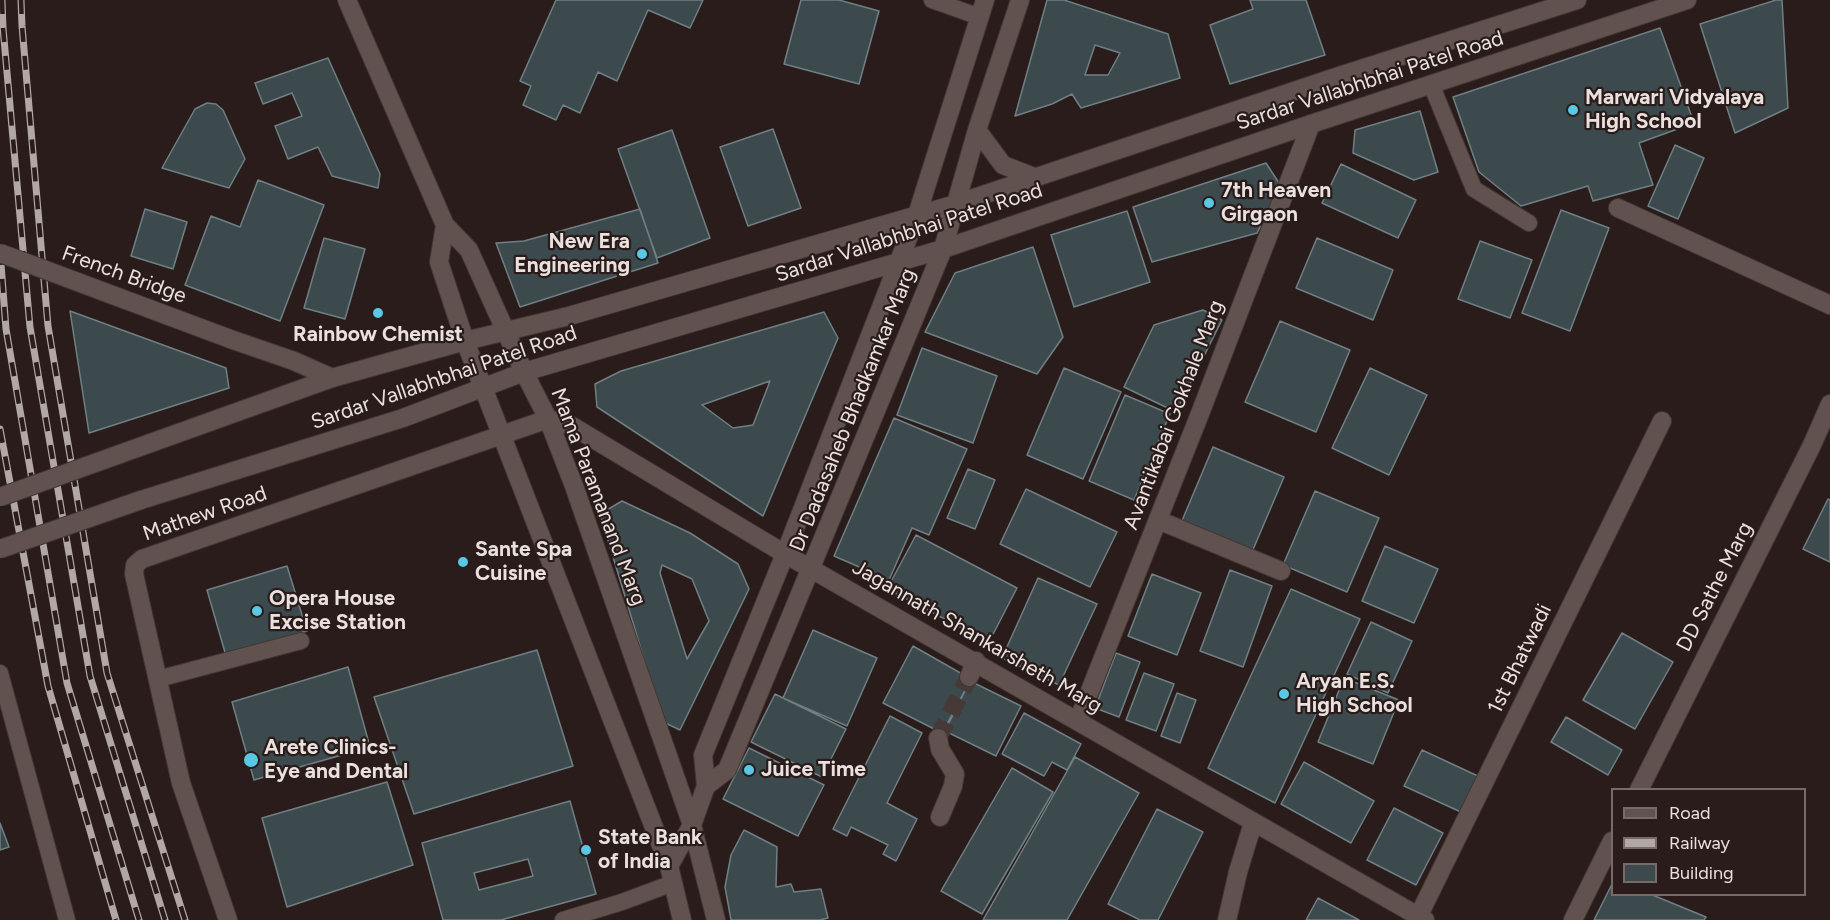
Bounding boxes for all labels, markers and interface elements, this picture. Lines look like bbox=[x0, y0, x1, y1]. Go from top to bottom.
street label: Sardar Vallabhbhai Patel Road bbox=[1233, 26, 1507, 136]
place label: Marwari Vidyalaya High School bbox=[1585, 85, 1764, 135]
marker: Marwari Vidyalaya High School bbox=[1566, 103, 1580, 117]
street label: Sardar Vallabhbhai Patel Road bbox=[772, 178, 1046, 288]
place label: 7th Heaven Girgaon bbox=[1221, 178, 1331, 228]
marker: 7th Heaven Girgaon bbox=[1202, 196, 1216, 210]
place label: New Era Engineering bbox=[514, 229, 630, 279]
street label: French Bridge bbox=[58, 241, 190, 309]
marker: New Era Engineering bbox=[635, 247, 649, 261]
street label: Dr Dadasaheb Bhadkamkar Marg bbox=[785, 265, 921, 555]
street label: Avantikabai Gokhale Marg bbox=[1119, 297, 1229, 533]
marker: Rainbow Chemist bbox=[371, 306, 385, 320]
street label: Sardar Vallabhbhai Patel Road bbox=[308, 321, 580, 435]
place label: Rainbow Chemist bbox=[293, 322, 463, 348]
street label: Mama Paramanand Marg bbox=[545, 385, 651, 609]
street label: Mathew Road bbox=[140, 481, 270, 547]
street label: DD Sathe Marg bbox=[1672, 518, 1758, 656]
place label: Sante Spa Cuisine bbox=[475, 537, 572, 587]
marker: Sante Spa Cuisine bbox=[456, 555, 470, 569]
street label: Jagannath Shankarsheth Marg bbox=[848, 555, 1106, 719]
place label: Opera House Excise Station bbox=[269, 586, 406, 636]
street label: 1st Bhatwadi bbox=[1483, 600, 1557, 718]
marker: Opera House Excise Station bbox=[250, 604, 264, 618]
place label: Aryan E.S. High School bbox=[1296, 669, 1413, 719]
marker: Aryan E.S. High School bbox=[1277, 687, 1291, 701]
place label: Arete Clinics- Eye and Dental bbox=[264, 735, 408, 785]
marker: Arete Clinics- Eye and Dental bbox=[242, 751, 260, 769]
place label: Juice Time bbox=[761, 757, 866, 783]
marker: Juice Time bbox=[742, 763, 756, 777]
legend bbox=[1611, 788, 1806, 896]
text: Road bbox=[1669, 802, 1710, 824]
place label: State Bank of India bbox=[598, 825, 702, 875]
text: Railway bbox=[1669, 832, 1730, 854]
marker: State Bank of India bbox=[579, 843, 593, 857]
text: Building bbox=[1669, 862, 1734, 884]

